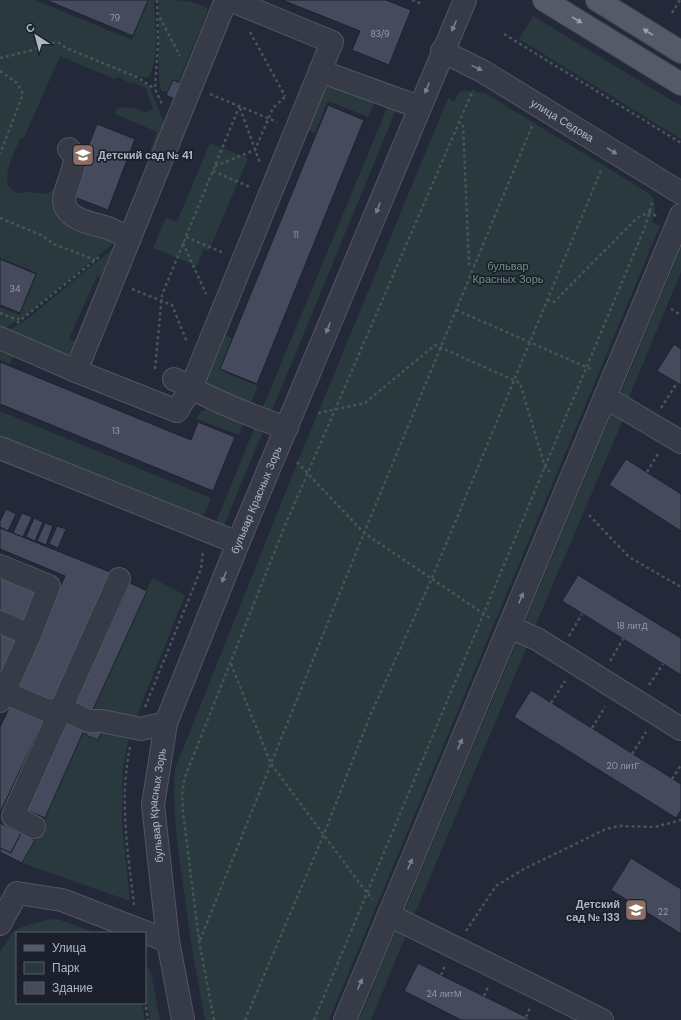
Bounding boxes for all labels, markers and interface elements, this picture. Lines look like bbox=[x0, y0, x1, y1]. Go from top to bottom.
house number: 79 bbox=[110, 12, 120, 24]
north arrow bbox=[16, 16, 56, 56]
one-way arrow bbox=[571, 17, 583, 24]
text: С bbox=[23, 20, 37, 36]
one-way arrow bbox=[450, 20, 456, 32]
house number: 83/9 bbox=[370, 28, 390, 40]
one-way arrow bbox=[642, 28, 654, 35]
one-way arrow bbox=[472, 65, 483, 72]
one-way arrow bbox=[424, 82, 430, 94]
street label: улица Седова bbox=[528, 96, 597, 145]
school or university icon: Детский сад № 41 bbox=[70, 142, 96, 168]
one-way arrow bbox=[606, 147, 618, 154]
place label: Детский сад № 41 bbox=[98, 148, 193, 162]
one-way arrow bbox=[375, 202, 381, 213]
house number: 11 bbox=[293, 229, 299, 241]
park label: бульвар Красных Зорь bbox=[472, 259, 544, 286]
house number: 34 bbox=[10, 283, 21, 295]
one-way arrow bbox=[325, 322, 331, 334]
house number: 13 bbox=[112, 425, 120, 437]
street label: бульвар Красных Зорь bbox=[227, 443, 285, 556]
one-way arrow bbox=[221, 572, 227, 584]
one-way arrow bbox=[518, 592, 524, 604]
house number: 18 литД bbox=[616, 620, 648, 632]
one-way arrow bbox=[457, 738, 463, 749]
street label: бульвар Красных Зорь bbox=[146, 747, 169, 863]
house number: 20 литГ bbox=[607, 760, 640, 772]
one-way arrow bbox=[407, 858, 414, 870]
place label: Детский сад № 133 bbox=[566, 897, 620, 924]
school or university icon: Детский сад № 133 bbox=[623, 897, 649, 923]
house number: 22 bbox=[658, 906, 668, 918]
legend bbox=[16, 932, 146, 1004]
text: Улица bbox=[52, 940, 86, 956]
text: Парк bbox=[52, 960, 80, 976]
one-way arrow bbox=[357, 978, 364, 990]
text: Здание bbox=[52, 980, 93, 996]
house number: 24 литМ bbox=[427, 988, 461, 1000]

